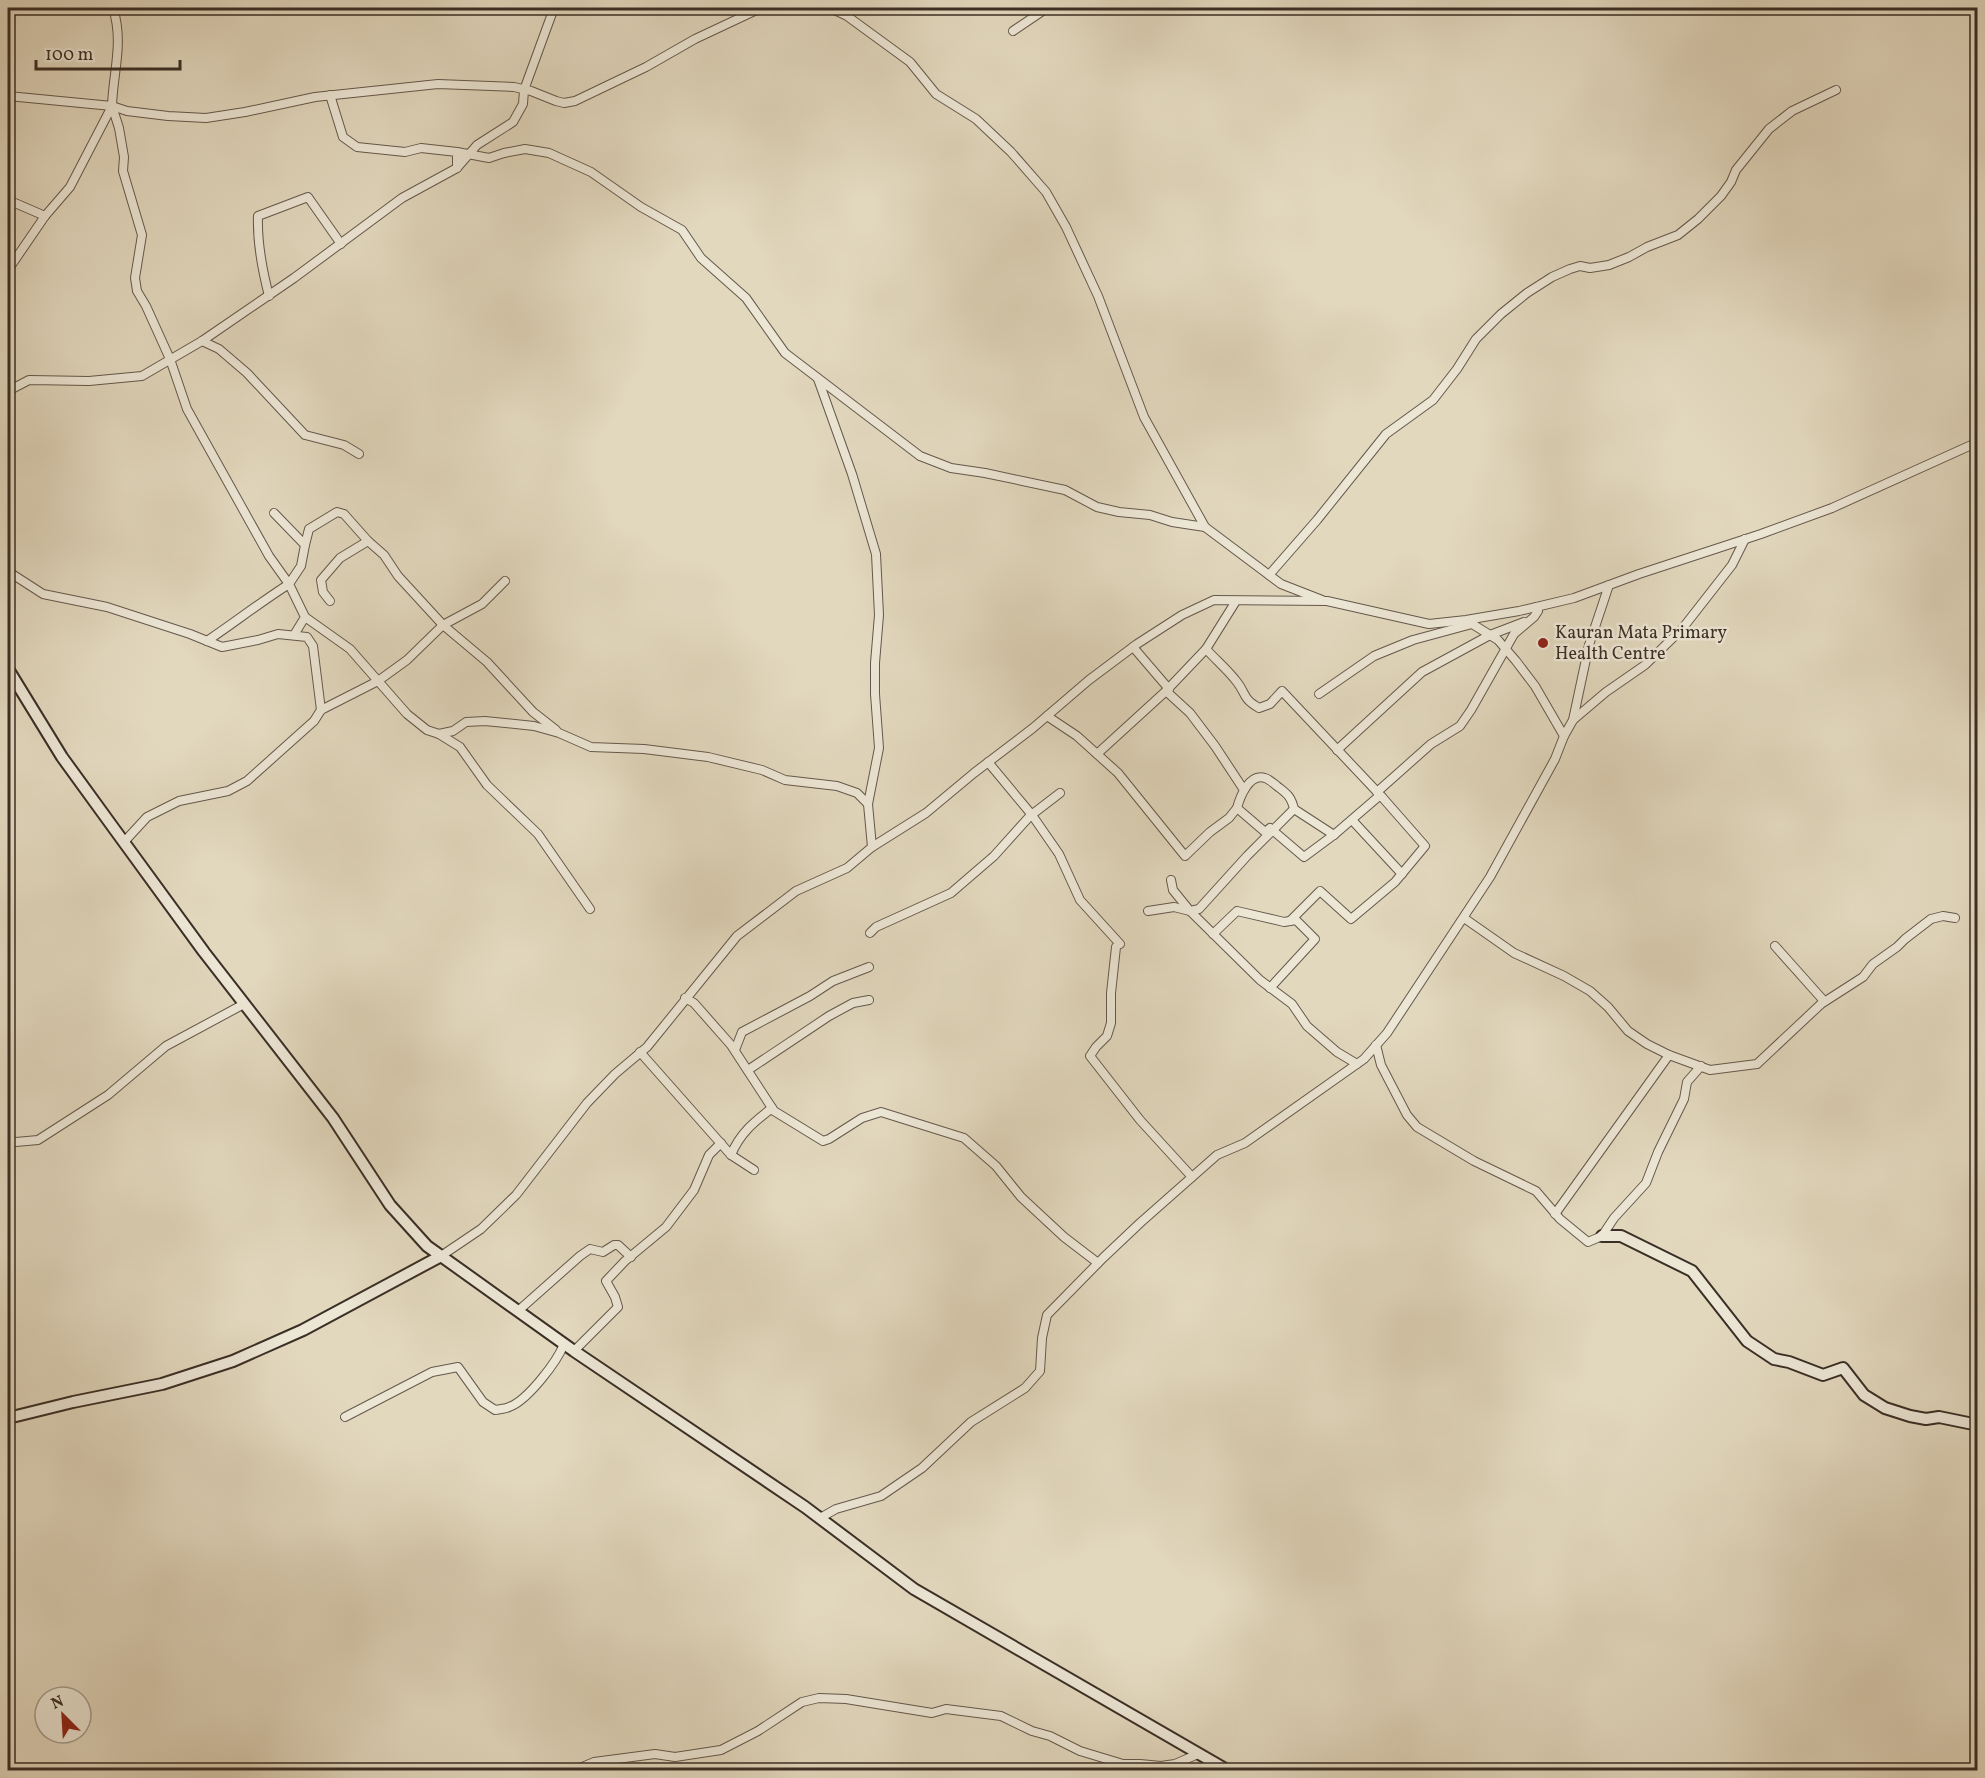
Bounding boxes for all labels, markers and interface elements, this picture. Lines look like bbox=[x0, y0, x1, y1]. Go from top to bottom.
scale bar bbox=[36, 33, 180, 71]
text: 100 m bbox=[45, 43, 94, 68]
place label: Kauran Mata Primary Health Centre bbox=[1555, 621, 1727, 667]
marker: Kauran Mata Primary Health Centre bbox=[1536, 636, 1550, 650]
north arrow bbox=[33, 1685, 93, 1745]
text: N bbox=[48, 1691, 68, 1716]

